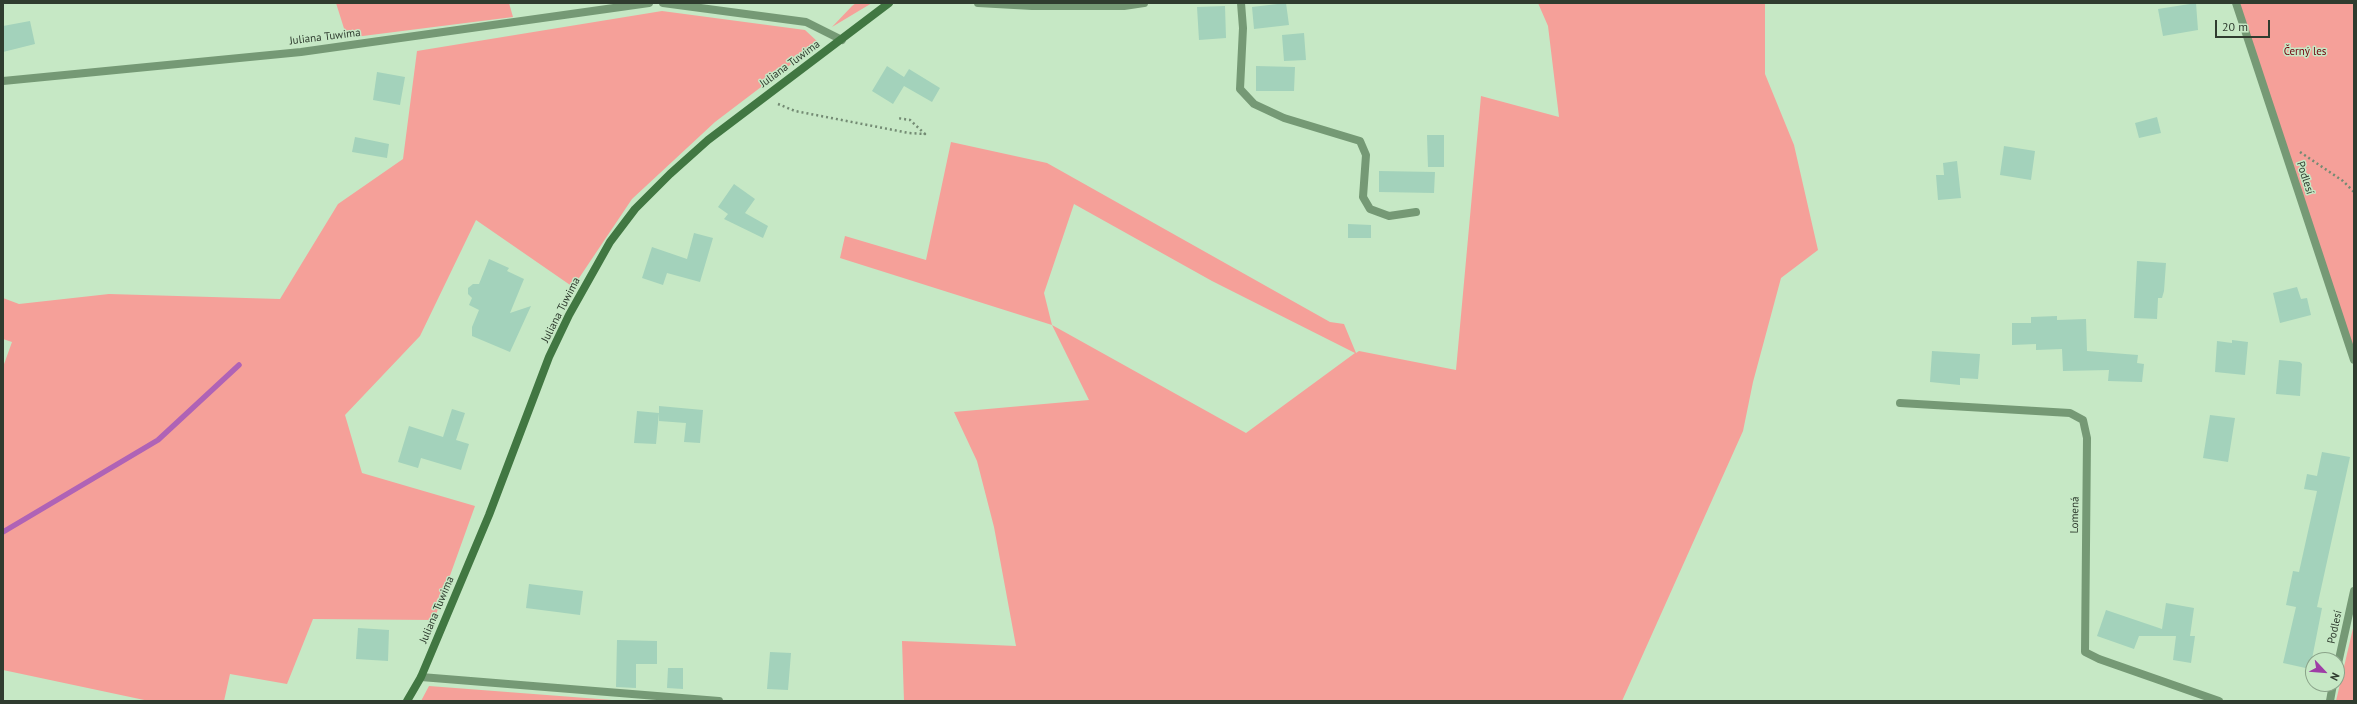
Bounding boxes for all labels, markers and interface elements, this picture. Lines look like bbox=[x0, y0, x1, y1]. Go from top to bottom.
scale bar bbox=[2217, 12, 2272, 38]
text: 20 m bbox=[2222, 19, 2248, 34]
street label: Juliana Tuwima bbox=[289, 26, 361, 48]
street label: Juliana Tuwima bbox=[757, 38, 823, 90]
park label: Černý les bbox=[2284, 45, 2326, 59]
street label: Podlesí bbox=[2293, 160, 2317, 196]
street label: Juliana Tuwima bbox=[539, 275, 583, 345]
street label: Lomená bbox=[2068, 496, 2082, 534]
street label: Juliana Tuwima bbox=[417, 575, 457, 645]
street label: Podlesí bbox=[2325, 609, 2345, 645]
north arrow bbox=[2305, 652, 2345, 692]
text: N bbox=[2327, 670, 2343, 683]

